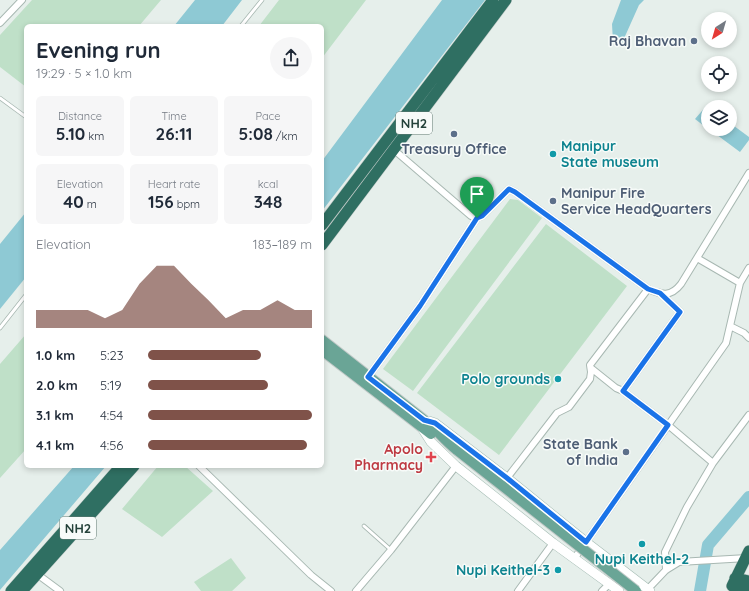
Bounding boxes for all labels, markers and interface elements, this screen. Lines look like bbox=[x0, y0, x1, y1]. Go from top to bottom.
north arrow bbox=[701, 12, 737, 48]
map controls bbox=[701, 12, 737, 136]
place label: Raj Bhavan bbox=[609, 32, 686, 50]
text: Evening run bbox=[36, 36, 161, 64]
marker: Raj Bhavan bbox=[689, 36, 699, 46]
button: share bbox=[270, 37, 312, 79]
button: locate bbox=[701, 56, 737, 92]
text: 19:29 · 5 × 1.0 km bbox=[36, 65, 132, 81]
button: layers bbox=[701, 100, 737, 136]
text: Distance bbox=[58, 109, 102, 123]
text: Time bbox=[161, 109, 187, 123]
text: Pace bbox=[255, 109, 281, 123]
road number: NH2 bbox=[396, 112, 432, 134]
text: 5.10 bbox=[56, 123, 85, 144]
text: 26:11 bbox=[156, 123, 192, 144]
text: 5:08 bbox=[239, 123, 273, 144]
text: km bbox=[85, 129, 104, 143]
text: /km bbox=[273, 129, 297, 143]
marker: Treasury Office bbox=[449, 129, 459, 139]
place label: Manipur State museum bbox=[561, 137, 659, 171]
place label: Treasury Office bbox=[401, 140, 507, 158]
marker: Manipur State museum bbox=[548, 149, 558, 159]
text: Elevation bbox=[57, 177, 103, 191]
text: Heart rate bbox=[148, 177, 200, 191]
text: kcal bbox=[258, 177, 278, 191]
pin bbox=[460, 177, 494, 218]
icon: arrive bbox=[466, 183, 488, 205]
place label: Manipur Fire Service HeadQuarters bbox=[561, 184, 712, 218]
text: 40 bbox=[63, 191, 84, 212]
text: 156 bbox=[148, 191, 174, 212]
text: 348 bbox=[254, 191, 282, 212]
marker: Manipur Fire Service HeadQuarters bbox=[548, 196, 558, 206]
text: m bbox=[84, 197, 97, 211]
text: bpm bbox=[174, 197, 200, 211]
text: Elevation bbox=[36, 236, 91, 252]
text: 183–189 m bbox=[253, 236, 312, 252]
text: 1.0 km bbox=[36, 347, 75, 363]
text: 5:23 bbox=[100, 347, 124, 363]
place label: Polo grounds bbox=[461, 370, 550, 388]
marker: Polo grounds bbox=[553, 374, 563, 384]
text: 2.0 km bbox=[36, 377, 78, 393]
text: 5:19 bbox=[100, 377, 122, 393]
text: 3.1 km bbox=[36, 407, 74, 423]
text: 4:54 bbox=[100, 407, 123, 423]
place label: State Bank of India bbox=[543, 435, 618, 469]
text: 4.1 km bbox=[36, 437, 74, 453]
text: 4:56 bbox=[100, 437, 123, 453]
place label: Apolo Pharmacy bbox=[354, 440, 423, 474]
marker: State Bank of India bbox=[621, 447, 631, 457]
marker: Apolo Pharmacy bbox=[426, 452, 436, 462]
road number: NH2 bbox=[60, 517, 96, 539]
marker: Nupi Keithel-2 bbox=[637, 539, 647, 549]
place label: Nupi Keithel-2 bbox=[595, 550, 689, 568]
place label: Nupi Keithel-3 bbox=[456, 561, 550, 579]
marker: Nupi Keithel-3 bbox=[553, 565, 563, 575]

